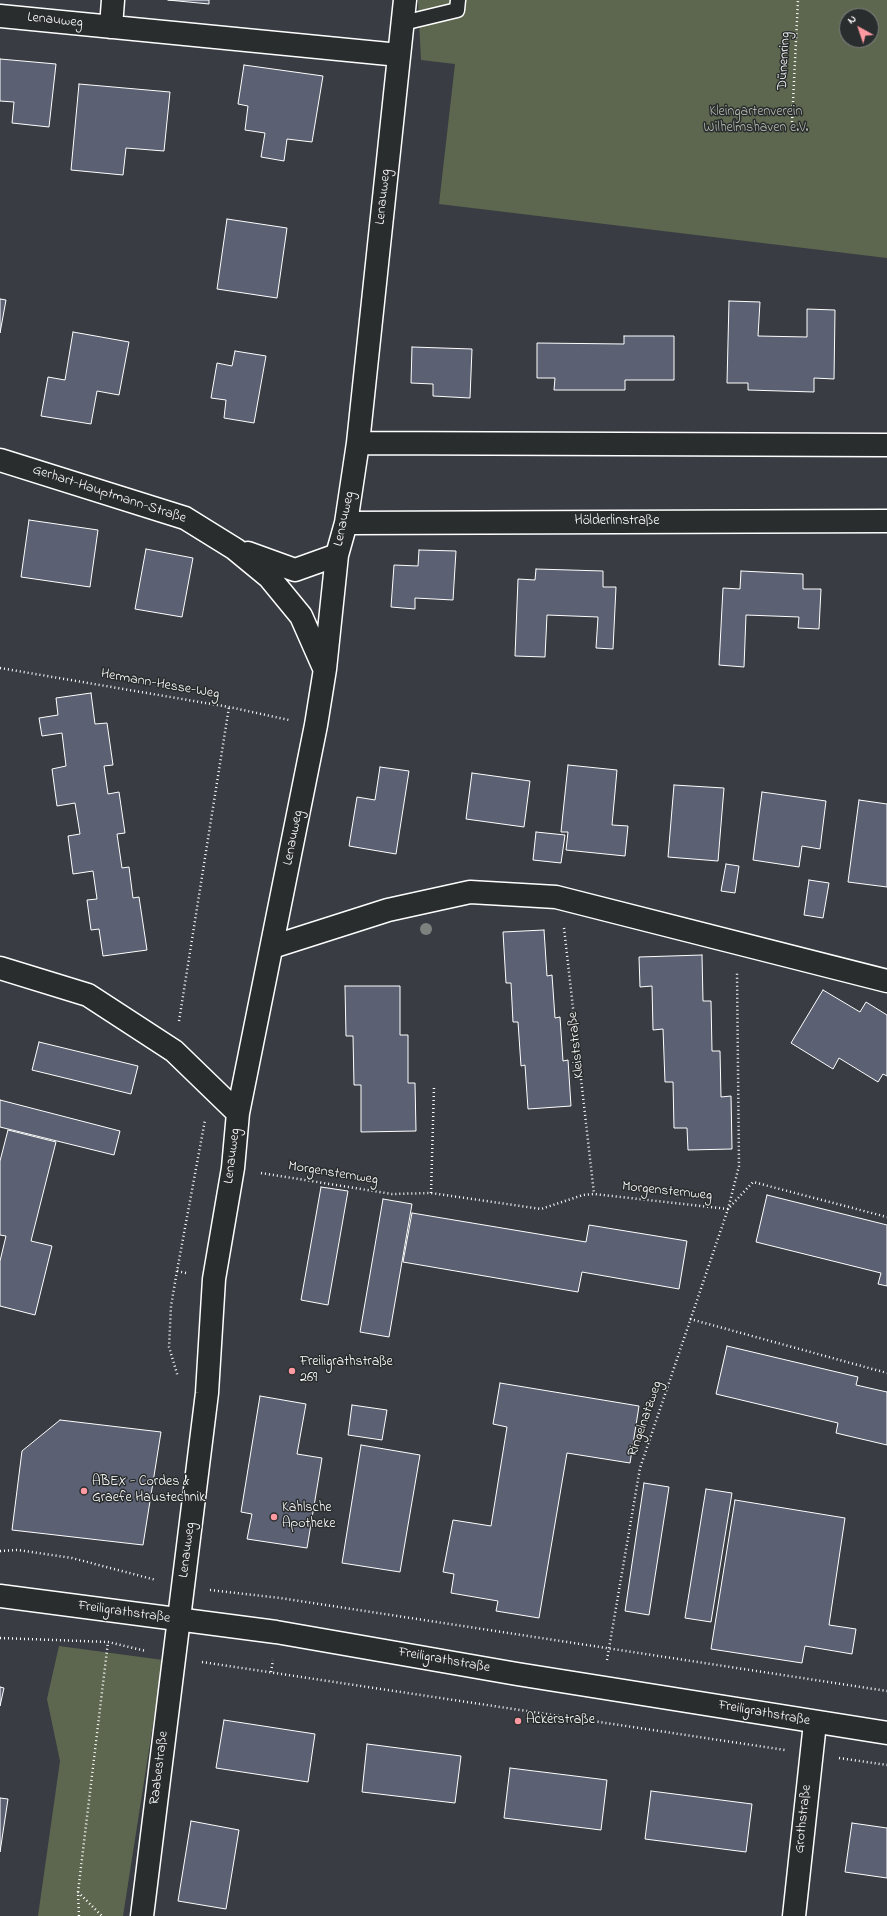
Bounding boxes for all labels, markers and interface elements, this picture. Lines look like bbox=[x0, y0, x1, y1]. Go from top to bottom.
north arrow bbox=[839, 8, 879, 48]
street label: Lenauweg bbox=[26, 10, 84, 32]
text: N bbox=[844, 11, 860, 28]
street label: Dünenring bbox=[775, 31, 795, 91]
park label: Kleingartenverein Wilhelmshaven e.V. bbox=[704, 105, 808, 138]
street label: Lenauweg bbox=[373, 168, 395, 226]
street label: Gerhart-Hauptmann-Straße bbox=[30, 462, 188, 528]
street label: Lenauweg bbox=[331, 490, 359, 548]
street label: Hölderlinstraße bbox=[575, 514, 659, 530]
street label: Hermann-Hesse-Weg bbox=[100, 666, 220, 704]
street label: Lenauweg bbox=[280, 809, 308, 867]
street label: Kleiststraße bbox=[565, 1011, 589, 1079]
street label: Lenauweg bbox=[221, 1127, 245, 1185]
street label: Morgensternweg bbox=[287, 1159, 379, 1189]
street label: Morgensternweg bbox=[621, 1179, 713, 1205]
place label: Freiligrathstraße 269 bbox=[300, 1355, 393, 1388]
marker: Freiligrathstraße 269 bbox=[287, 1366, 297, 1376]
street label: Ringelnatzweg bbox=[625, 1379, 667, 1459]
place label: ABEX - Cordes & Graefe Haustechnik bbox=[92, 1475, 205, 1508]
marker: ABEX - Cordes & Graefe Haustechnik bbox=[79, 1486, 89, 1496]
place label: Kahlsche Apotheke bbox=[282, 1501, 336, 1534]
marker: Kahlsche Apotheke bbox=[269, 1512, 279, 1522]
street label: Lenauweg bbox=[176, 1521, 200, 1579]
street label: Freiligrathstraße bbox=[77, 1598, 171, 1628]
street label: Freiligrathstraße bbox=[397, 1645, 491, 1677]
street label: Freiligrathstraße bbox=[717, 1698, 811, 1730]
place label: Ackerstraße bbox=[526, 1713, 595, 1729]
marker: Ackerstraße bbox=[513, 1716, 523, 1726]
street label: Raabestraße bbox=[147, 1730, 173, 1806]
street label: Grothstraße bbox=[792, 1784, 816, 1854]

